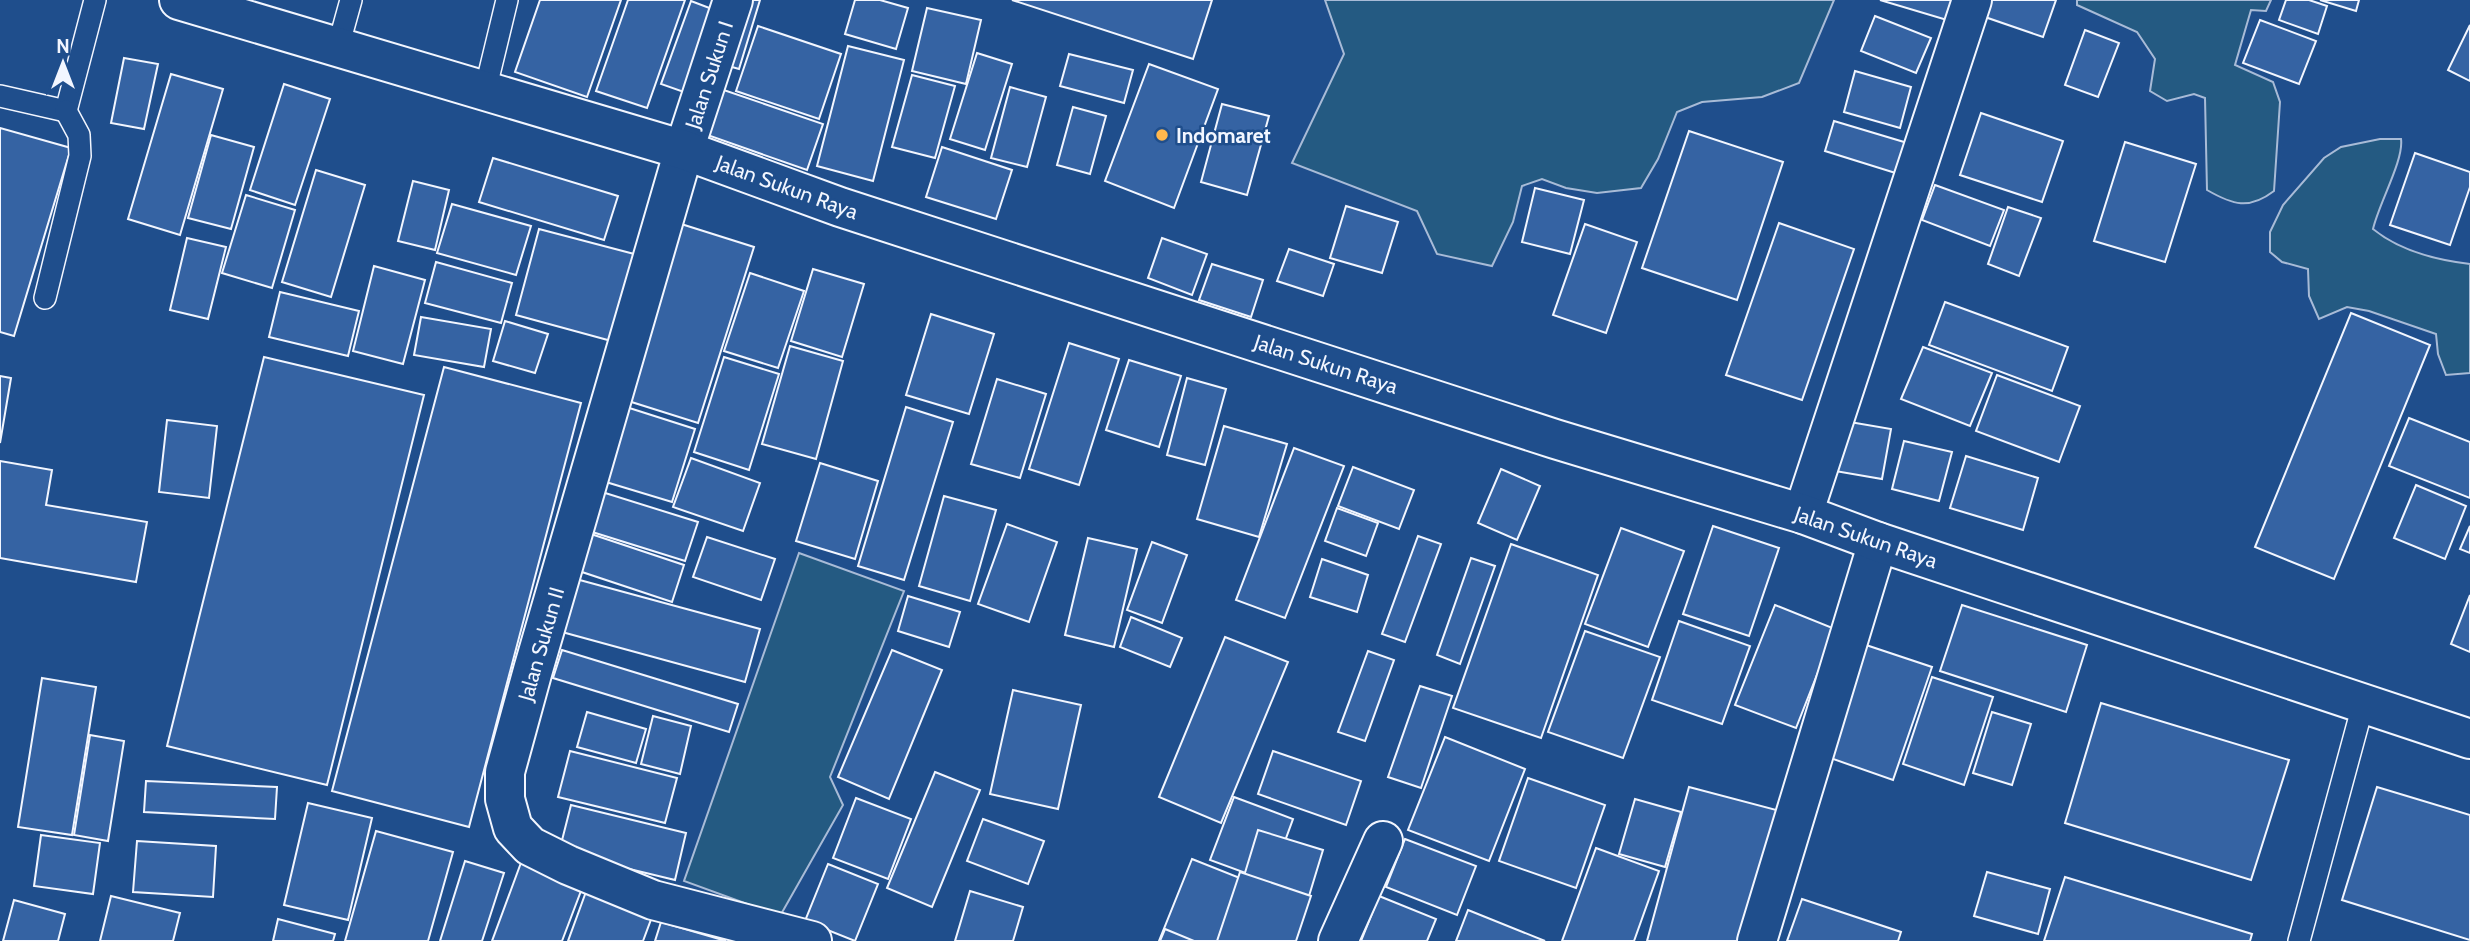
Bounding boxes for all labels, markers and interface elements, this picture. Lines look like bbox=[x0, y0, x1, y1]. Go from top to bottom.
street label: Jalan Sukun I bbox=[679, 18, 738, 133]
north arrow bbox=[28, 28, 98, 98]
text: N bbox=[56, 35, 70, 58]
place label: Indomaret bbox=[1176, 123, 1271, 148]
marker: Indomaret bbox=[1154, 127, 1170, 143]
street label: Jalan Sukun Raya bbox=[712, 149, 862, 224]
street label: Jalan Sukun Raya bbox=[1250, 329, 1401, 399]
street label: Jalan Sukun Raya bbox=[1790, 501, 1941, 573]
street label: Jalan Sukun II bbox=[513, 584, 569, 705]

